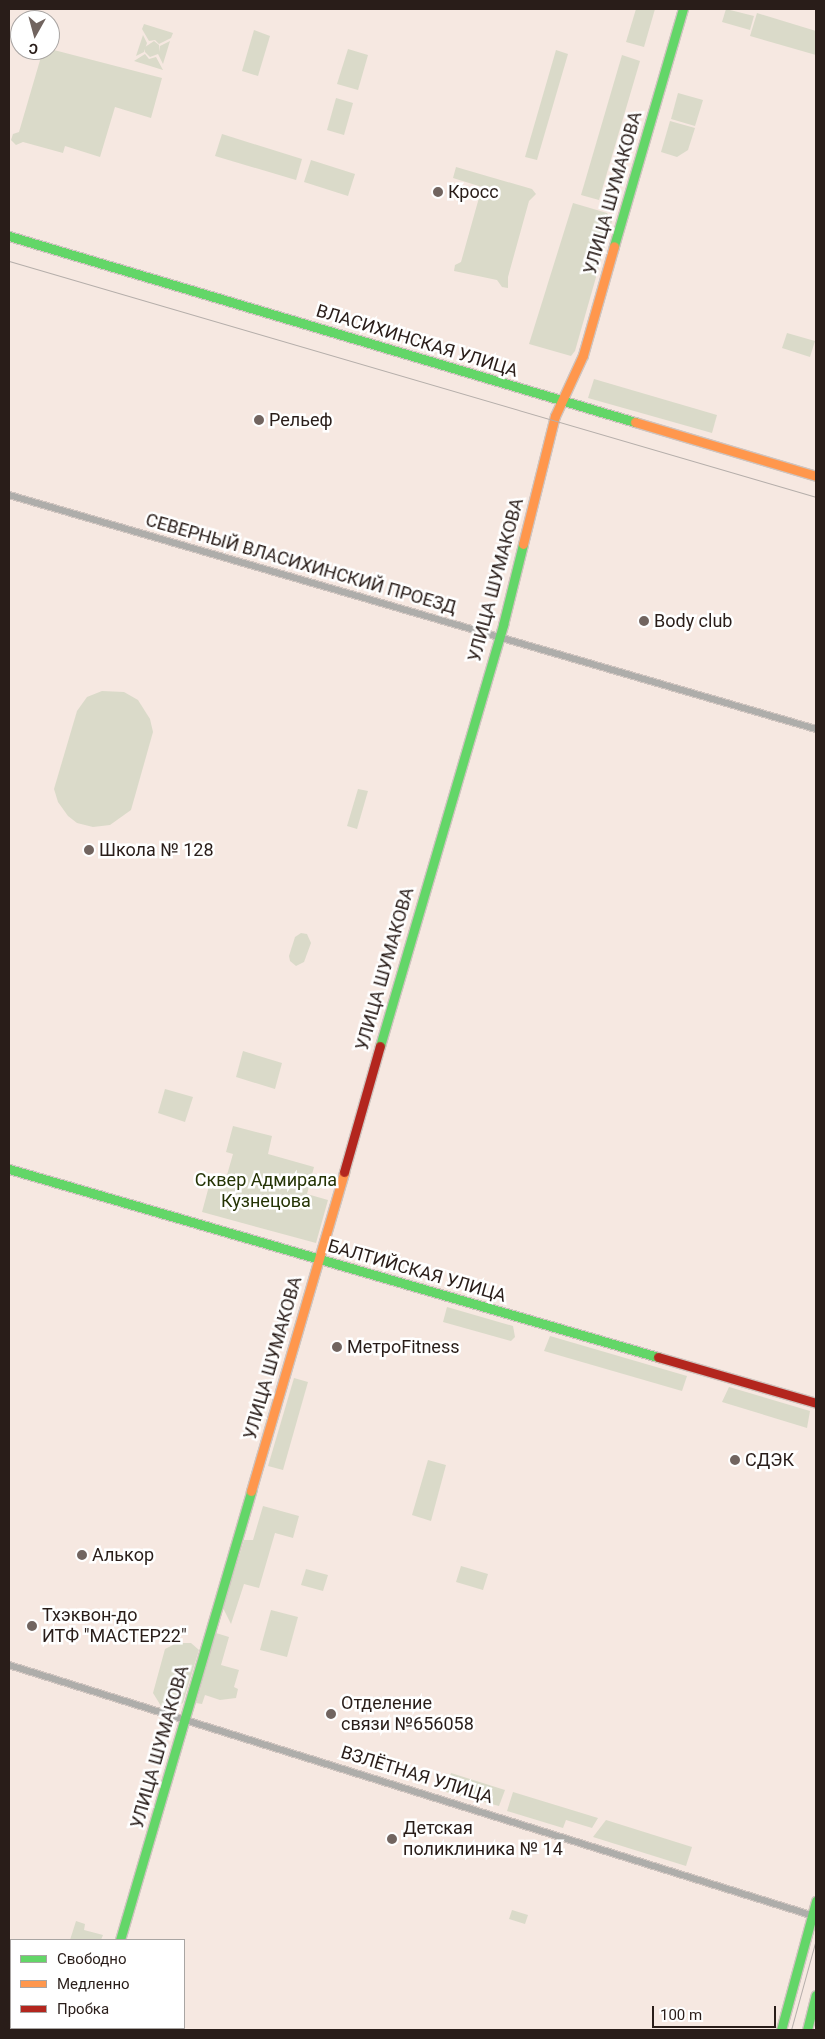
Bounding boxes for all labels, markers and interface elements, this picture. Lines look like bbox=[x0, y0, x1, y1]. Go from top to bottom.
north arrow bbox=[10, 10, 60, 60]
text: С bbox=[28, 40, 39, 57]
street label: УЛИЦА ШУМАКОВА bbox=[579, 109, 647, 277]
place label: Кросс bbox=[448, 181, 499, 203]
marker: Кросс bbox=[432, 186, 444, 198]
street label: ВЛАСИХИНСКАЯ УЛИЦА bbox=[313, 300, 521, 382]
place label: Рельеф bbox=[269, 409, 333, 431]
marker: Рельеф bbox=[253, 414, 265, 426]
street label: УЛИЦА ШУМАКОВА bbox=[464, 496, 528, 664]
street label: СЕВЕРНЫЙ ВЛАСИХИНСКИЙ ПРОЕЗД bbox=[143, 509, 459, 619]
place label: Body club bbox=[654, 610, 732, 632]
marker: Body club bbox=[638, 615, 650, 627]
place label: Школа № 128 bbox=[99, 839, 214, 861]
marker: Школа № 128 bbox=[83, 844, 95, 856]
street label: УЛИЦА ШУМАКОВА bbox=[351, 885, 419, 1053]
park label: Сквер Адмирала Кузнецова bbox=[195, 1170, 337, 1212]
street label: БАЛТИЙСКАЯ УЛИЦА bbox=[325, 1235, 509, 1307]
street label: УЛИЦА ШУМАКОВА bbox=[239, 1274, 307, 1442]
place label: МетроFitness bbox=[347, 1336, 459, 1358]
marker: МетроFitness bbox=[331, 1341, 343, 1353]
place label: СДЭК bbox=[745, 1449, 794, 1471]
marker: СДЭК bbox=[729, 1454, 741, 1466]
place label: Алькор bbox=[92, 1544, 154, 1566]
marker: Алькор bbox=[76, 1549, 88, 1561]
place label: Тхэквон-до ИТФ "МАСТЕР22" bbox=[42, 1605, 187, 1648]
marker: Тхэквон-до ИТФ "МАСТЕР22" bbox=[26, 1620, 38, 1632]
street label: УЛИЦА ШУМАКОВА bbox=[126, 1663, 194, 1831]
place label: Отделение связи №656058 bbox=[341, 1693, 474, 1736]
marker: Отделение связи №656058 bbox=[325, 1708, 337, 1720]
street label: ВЗЛЁТНАЯ УЛИЦА bbox=[338, 1742, 496, 1808]
place label: Детская поликлиника № 14 bbox=[403, 1818, 563, 1860]
marker: Детская поликлиника № 14 bbox=[385, 1832, 399, 1846]
legend bbox=[10, 1939, 185, 2029]
text: Свободно bbox=[57, 1950, 126, 1968]
text: Медленно bbox=[57, 1975, 130, 1993]
scale bar bbox=[655, 1996, 779, 2028]
text: Пробка bbox=[57, 2000, 109, 2018]
text: 100 m bbox=[660, 2006, 702, 2024]

